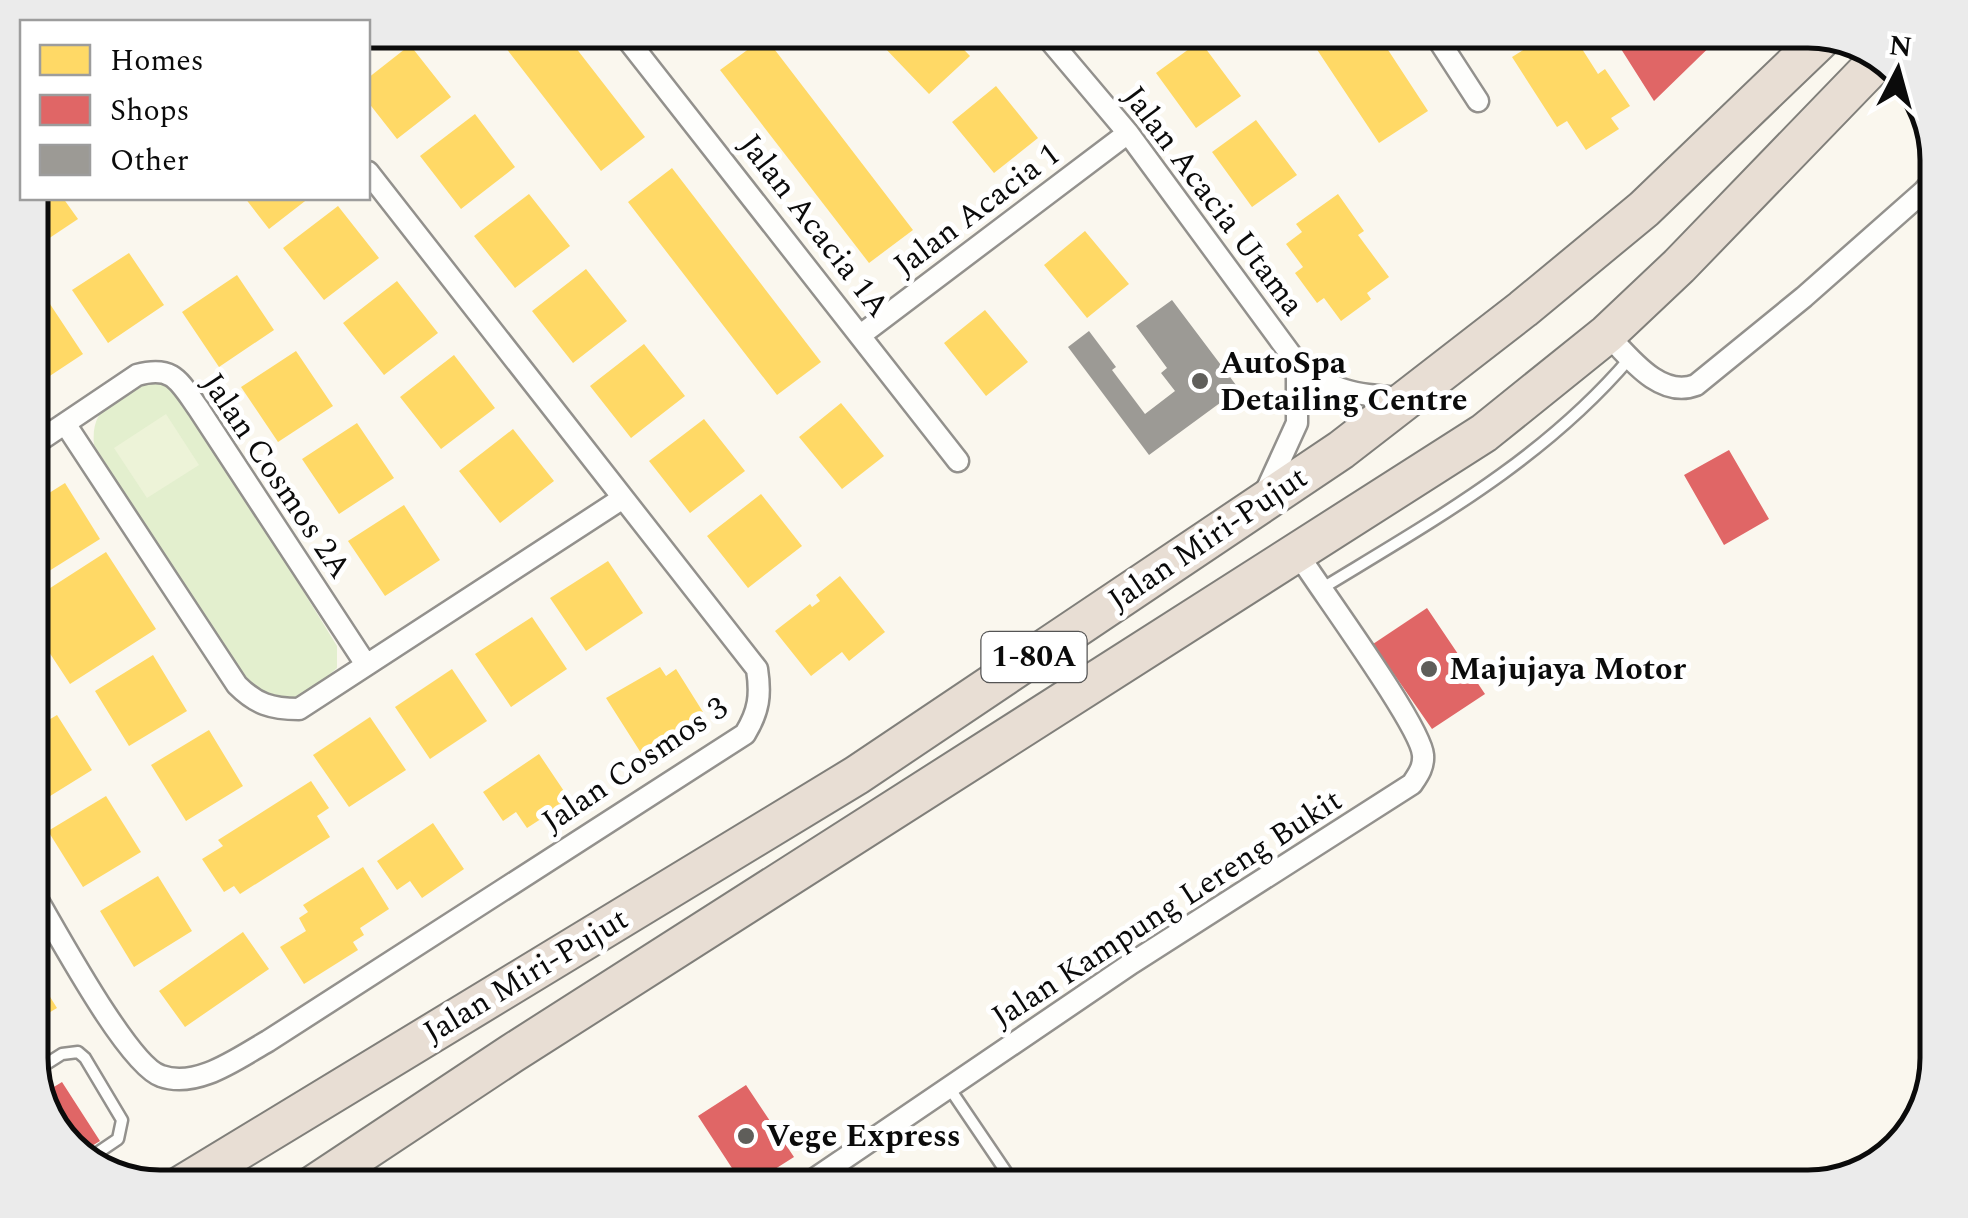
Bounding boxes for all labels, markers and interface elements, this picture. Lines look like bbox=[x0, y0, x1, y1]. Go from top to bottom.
legend bbox=[20, 20, 370, 200]
north arrow bbox=[1848, 20, 1948, 120]
text: N bbox=[1887, 24, 1914, 69]
text: Homes bbox=[110, 38, 204, 84]
street label: Jalan Acacia Utama bbox=[1110, 75, 1316, 327]
text: Shops bbox=[110, 88, 190, 134]
street label: Jalan Acacia 1A bbox=[726, 123, 902, 329]
street label: Jalan Acacia 1 bbox=[883, 131, 1071, 289]
text: Other bbox=[110, 138, 189, 184]
place label: AutoSpa Detailing Centre bbox=[1220, 339, 1468, 425]
street label: Jalan Cosmos 2A bbox=[189, 363, 363, 589]
marker: AutoSpa Detailing Centre bbox=[1189, 370, 1211, 392]
street label: Jalan Miri-Pujut bbox=[1098, 454, 1318, 624]
road number: 1-80A bbox=[982, 632, 1086, 682]
place label: Majujaya Motor bbox=[1449, 645, 1686, 694]
marker: Majujaya Motor bbox=[1418, 658, 1440, 680]
street label: Jalan Cosmos 3 bbox=[532, 684, 738, 846]
street label: Jalan Kampung Lereng Bukit bbox=[982, 777, 1352, 1041]
street label: Jalan Miri-Pujut bbox=[414, 895, 638, 1057]
place label: Vege Express bbox=[766, 1112, 961, 1161]
marker: Vege Express bbox=[735, 1125, 757, 1147]

